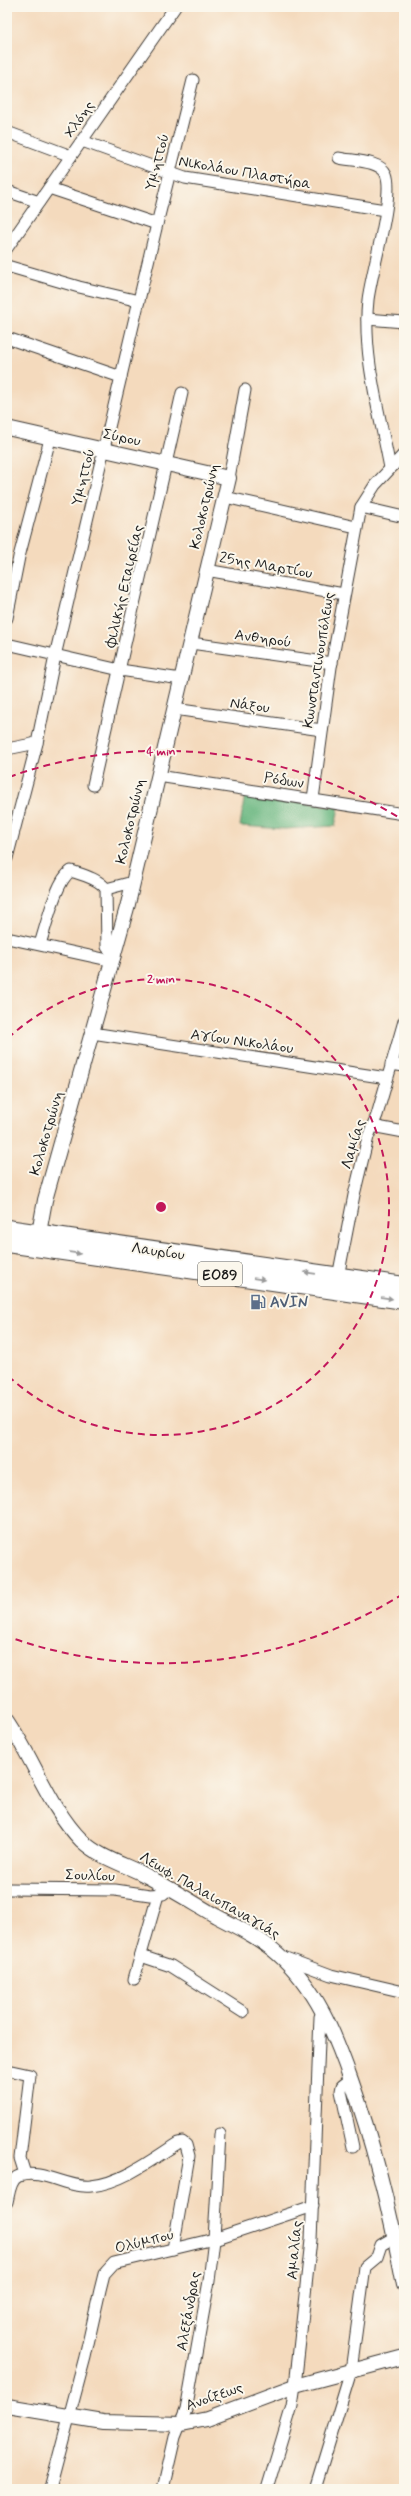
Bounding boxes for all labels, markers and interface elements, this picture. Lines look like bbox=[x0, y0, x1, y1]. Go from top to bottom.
street label: Χλόης bbox=[60, 97, 100, 142]
street label: Υμηττού bbox=[141, 132, 175, 193]
street label: Νικολάου Πλαστήρα bbox=[177, 151, 313, 195]
street label: Σύρου bbox=[101, 424, 143, 452]
street label: Υμηττού bbox=[68, 447, 100, 508]
street label: Κολοκοτρώνη bbox=[185, 461, 225, 551]
street label: Φιλικής Εταιρείας bbox=[101, 522, 149, 651]
street label: 25ης Μαρτίου bbox=[218, 548, 314, 584]
street label: Κωνσταντινουπόλεως bbox=[298, 590, 340, 730]
street label: Ανθηρού bbox=[233, 625, 293, 653]
street label: Νάξου bbox=[229, 693, 271, 719]
text: 4 min bbox=[146, 744, 176, 760]
street label: Ρόδων bbox=[262, 768, 306, 794]
street label: Κολοκοτρώνη bbox=[111, 776, 151, 866]
text: 2 min bbox=[147, 972, 175, 988]
street label: Αγίου Νικολάου bbox=[189, 1025, 295, 1059]
street label: Κολοκοτρώνη bbox=[25, 1088, 69, 1178]
street label: Λαμίας bbox=[337, 1117, 371, 1172]
centre of rings bbox=[154, 1200, 168, 1214]
street label: Λαυρίου bbox=[130, 1238, 186, 1266]
one-way arrow bbox=[69, 1250, 81, 1256]
road number: ΕΟ89 bbox=[198, 1262, 242, 1286]
one-way arrow bbox=[304, 1270, 316, 1276]
one-way arrow bbox=[253, 1276, 265, 1282]
fuel station icon: AVIN bbox=[249, 1293, 267, 1311]
place label: AVIN bbox=[270, 1293, 308, 1313]
one-way arrow bbox=[381, 1295, 393, 1301]
street label: Λεωφ. Παλαιοπαναγιάς bbox=[135, 1847, 284, 1945]
street label: Σουλίου bbox=[65, 1865, 115, 1887]
street label: Αμαλίας bbox=[282, 2219, 308, 2280]
street label: Ολύμπου bbox=[113, 2225, 176, 2259]
street label: Αλεξάνδρας bbox=[172, 2269, 206, 2352]
street label: Ανοίξεως bbox=[183, 2378, 246, 2416]

